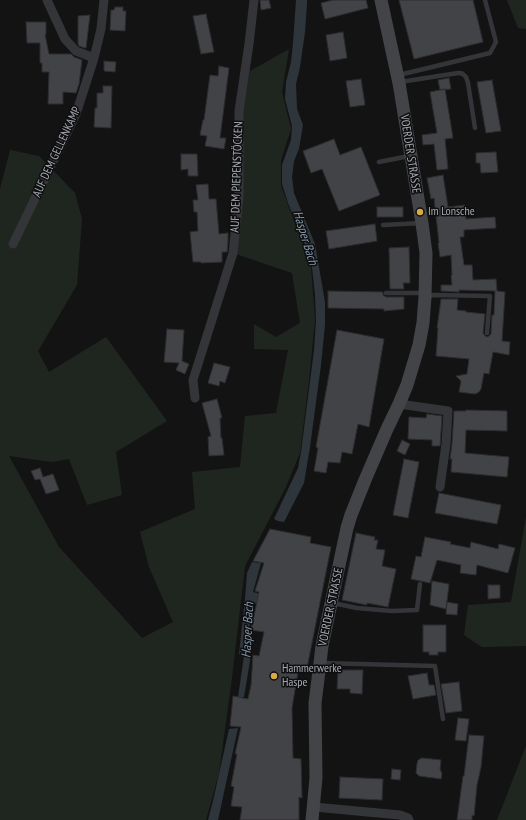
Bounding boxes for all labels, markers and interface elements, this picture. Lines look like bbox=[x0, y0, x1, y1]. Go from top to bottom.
street label: AUF DEM GELLENKAMP bbox=[30, 105, 84, 199]
street label: VOERDER STRASSE bbox=[397, 114, 423, 194]
street label: AUF DEM PIEPENSTÖCKEN bbox=[228, 121, 246, 233]
place label: Im Lonsche bbox=[428, 205, 475, 219]
marker: Im Lonsche bbox=[415, 207, 425, 217]
water label: Hasper Bach bbox=[289, 209, 321, 267]
street label: VOERDER STRASSE bbox=[316, 567, 346, 647]
water label: Hasper Bach bbox=[239, 602, 257, 658]
place label: Hammerwerke Haspe bbox=[282, 662, 342, 690]
marker: Hammerwerke Haspe bbox=[269, 671, 279, 681]

